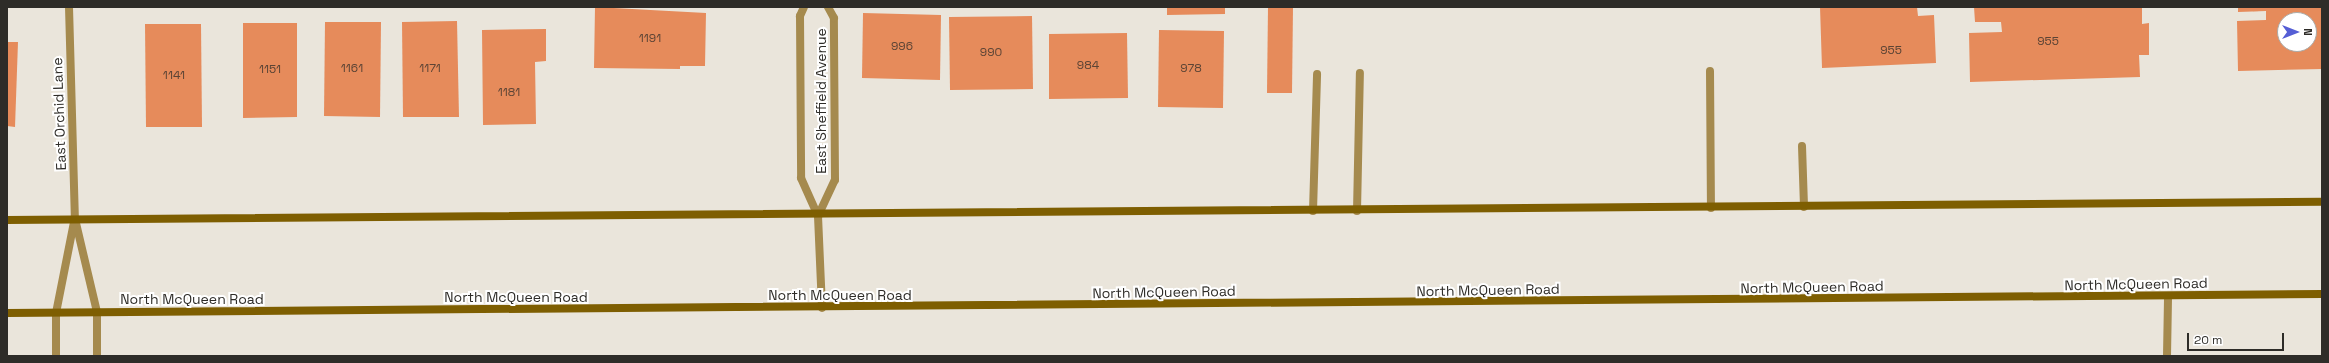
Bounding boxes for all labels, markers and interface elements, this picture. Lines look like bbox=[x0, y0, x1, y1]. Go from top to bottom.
north arrow bbox=[2277, 12, 2317, 52]
street label: East Sheffield Avenue bbox=[813, 28, 829, 174]
text: N bbox=[2301, 28, 2315, 36]
house number: 1191 bbox=[639, 32, 661, 46]
house number: 955 bbox=[2037, 35, 2059, 49]
house number: 996 bbox=[891, 40, 913, 54]
house number: 955 bbox=[1880, 44, 1902, 58]
house number: 990 bbox=[980, 46, 1002, 60]
street label: East Orchid Lane bbox=[49, 57, 69, 171]
house number: 984 bbox=[1077, 59, 1099, 73]
house number: 1161 bbox=[341, 62, 363, 76]
house number: 1171 bbox=[419, 62, 441, 76]
house number: 978 bbox=[1180, 62, 1202, 76]
house number: 1151 bbox=[259, 63, 281, 77]
house number: 1141 bbox=[163, 69, 185, 83]
house number: 1181 bbox=[498, 86, 520, 100]
street label: North McQueen Road bbox=[2064, 274, 2208, 294]
street label: North McQueen Road bbox=[1740, 277, 1884, 297]
street label: North McQueen Road bbox=[1416, 280, 1560, 300]
street label: North McQueen Road bbox=[1092, 282, 1236, 302]
street label: North McQueen Road bbox=[768, 287, 912, 303]
street label: North McQueen Road bbox=[444, 289, 588, 305]
street label: North McQueen Road bbox=[120, 291, 264, 307]
scale bar bbox=[2189, 325, 2286, 351]
text: 20 m bbox=[2194, 332, 2222, 348]

